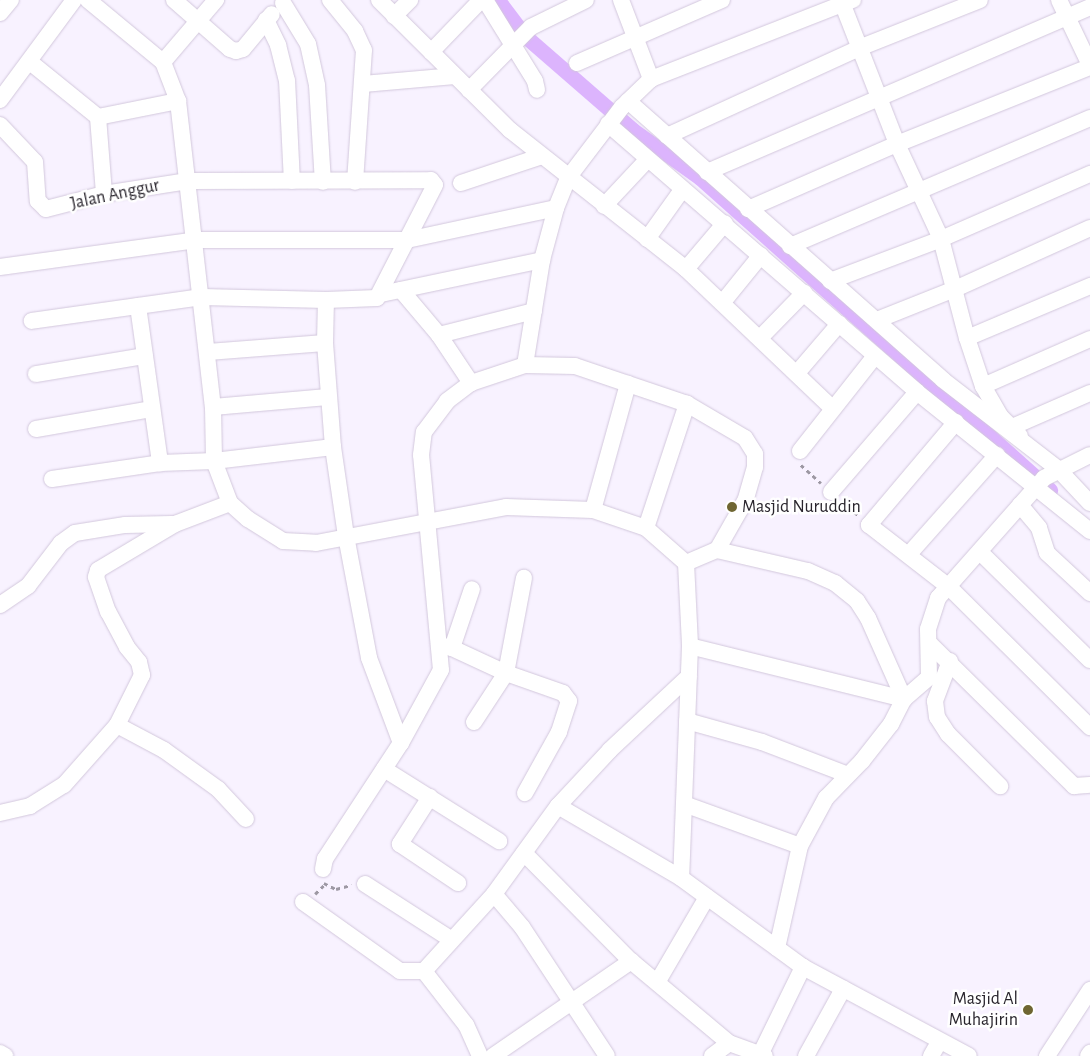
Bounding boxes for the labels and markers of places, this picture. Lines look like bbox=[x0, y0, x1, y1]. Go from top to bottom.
place label: Masjid Nuruddin bbox=[742, 496, 861, 518]
marker: Masjid Nuruddin bbox=[726, 501, 738, 513]
place label: Masjid Al Muhajirin bbox=[949, 989, 1018, 1032]
marker: Masjid Al Muhajirin bbox=[1022, 1004, 1034, 1016]

